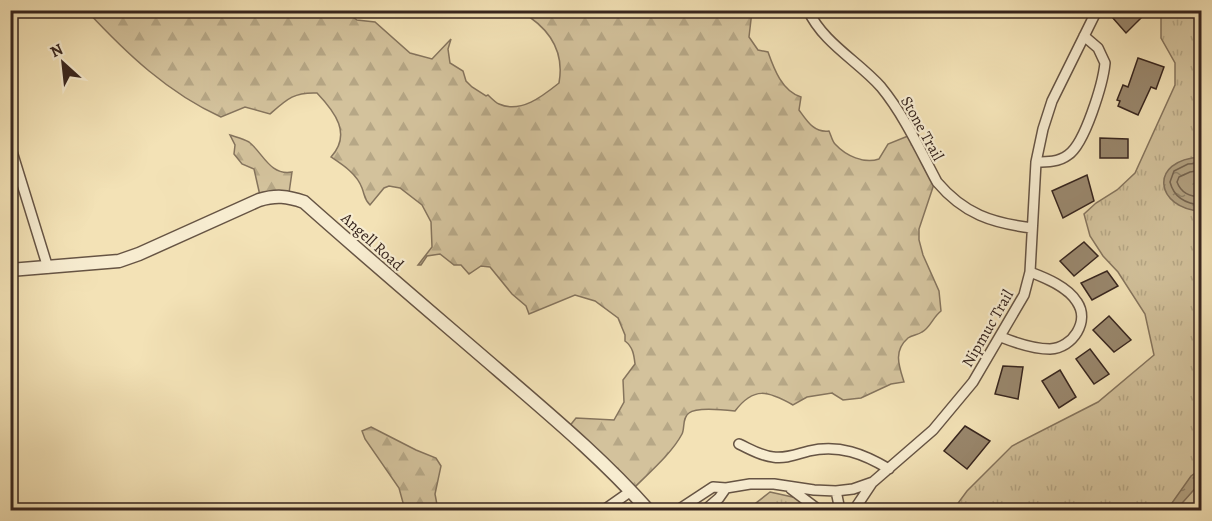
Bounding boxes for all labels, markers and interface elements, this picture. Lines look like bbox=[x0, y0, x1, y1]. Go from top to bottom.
north arrow bbox=[33, 33, 93, 93]
text: N bbox=[46, 38, 67, 63]
street label: Stone Trail bbox=[895, 92, 949, 165]
street label: Angell Road bbox=[336, 207, 409, 276]
street label: Nipmuc Trail bbox=[957, 286, 1019, 371]

